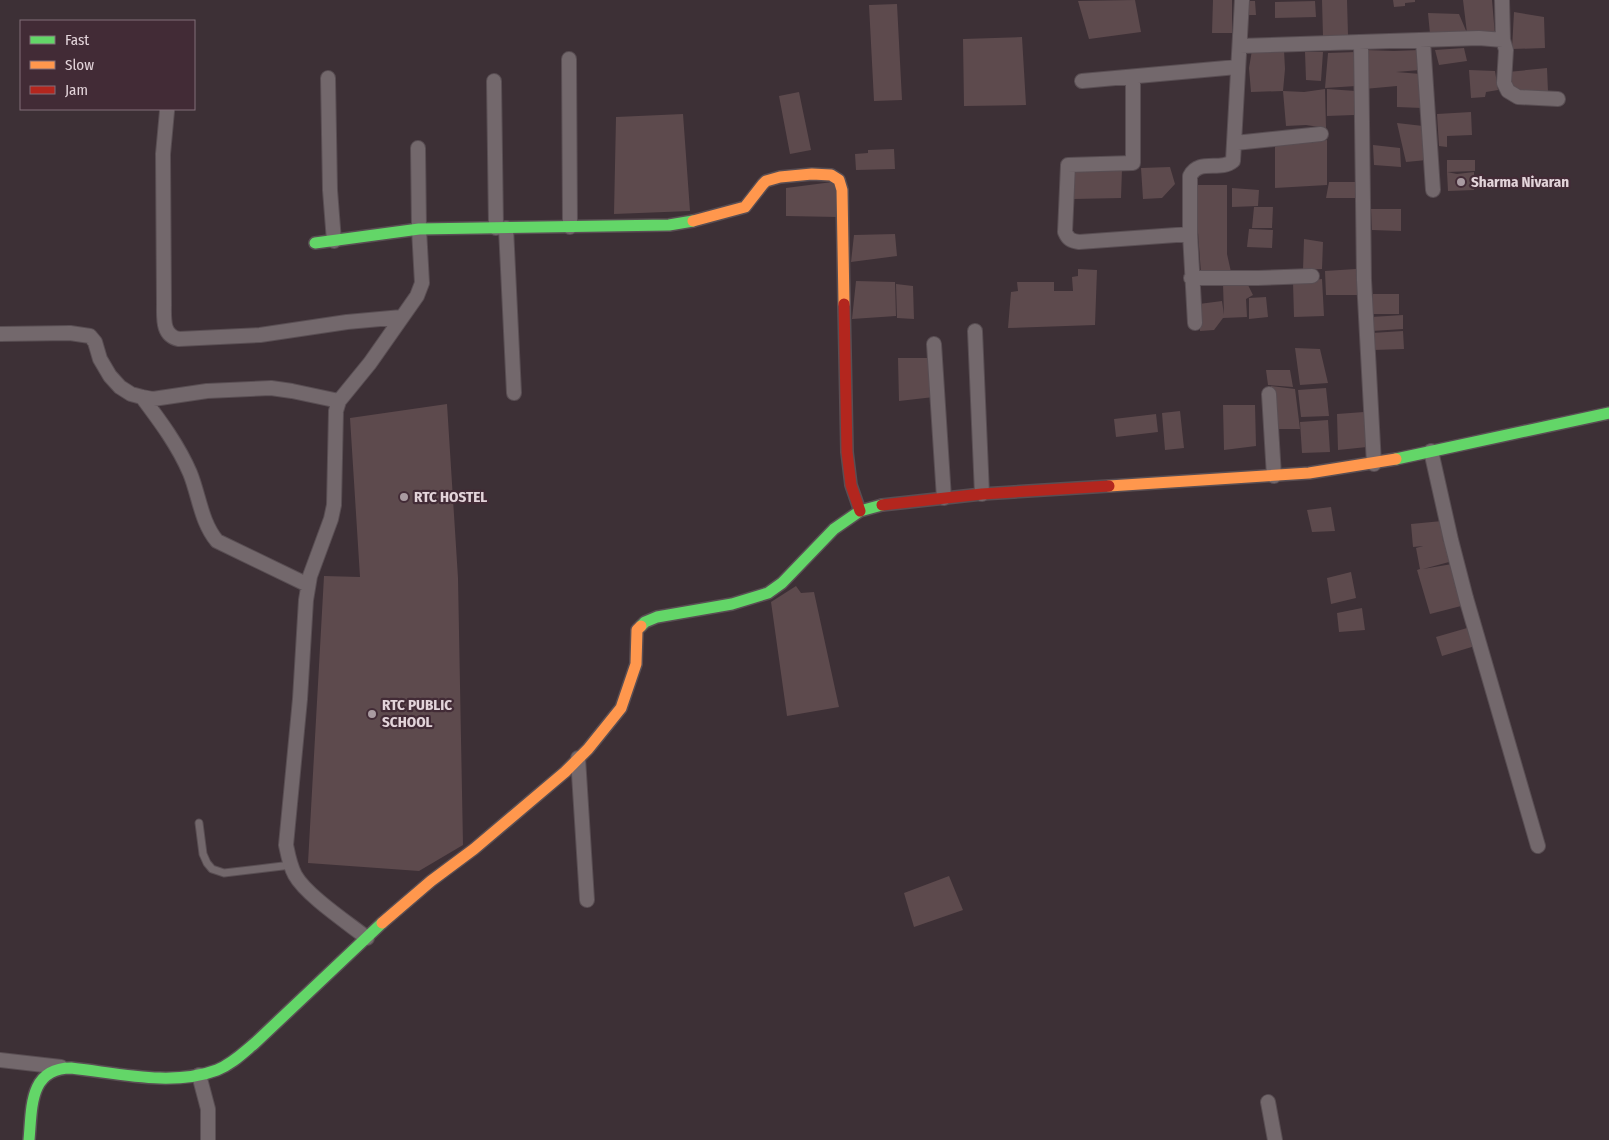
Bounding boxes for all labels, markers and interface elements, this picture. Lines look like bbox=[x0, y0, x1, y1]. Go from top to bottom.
legend bbox=[20, 20, 195, 110]
text: Fast bbox=[65, 31, 89, 49]
text: Slow bbox=[65, 56, 94, 74]
text: Jam bbox=[65, 81, 88, 99]
place label: Sharma Nivaran bbox=[1471, 173, 1569, 191]
marker: Sharma Nivaran bbox=[1455, 176, 1467, 188]
place label: RTC HOSTEL bbox=[414, 488, 487, 506]
marker: RTC HOSTEL bbox=[398, 491, 410, 503]
place label: RTC PUBLIC SCHOOL bbox=[382, 696, 452, 731]
marker: RTC PUBLIC SCHOOL bbox=[366, 708, 378, 720]

